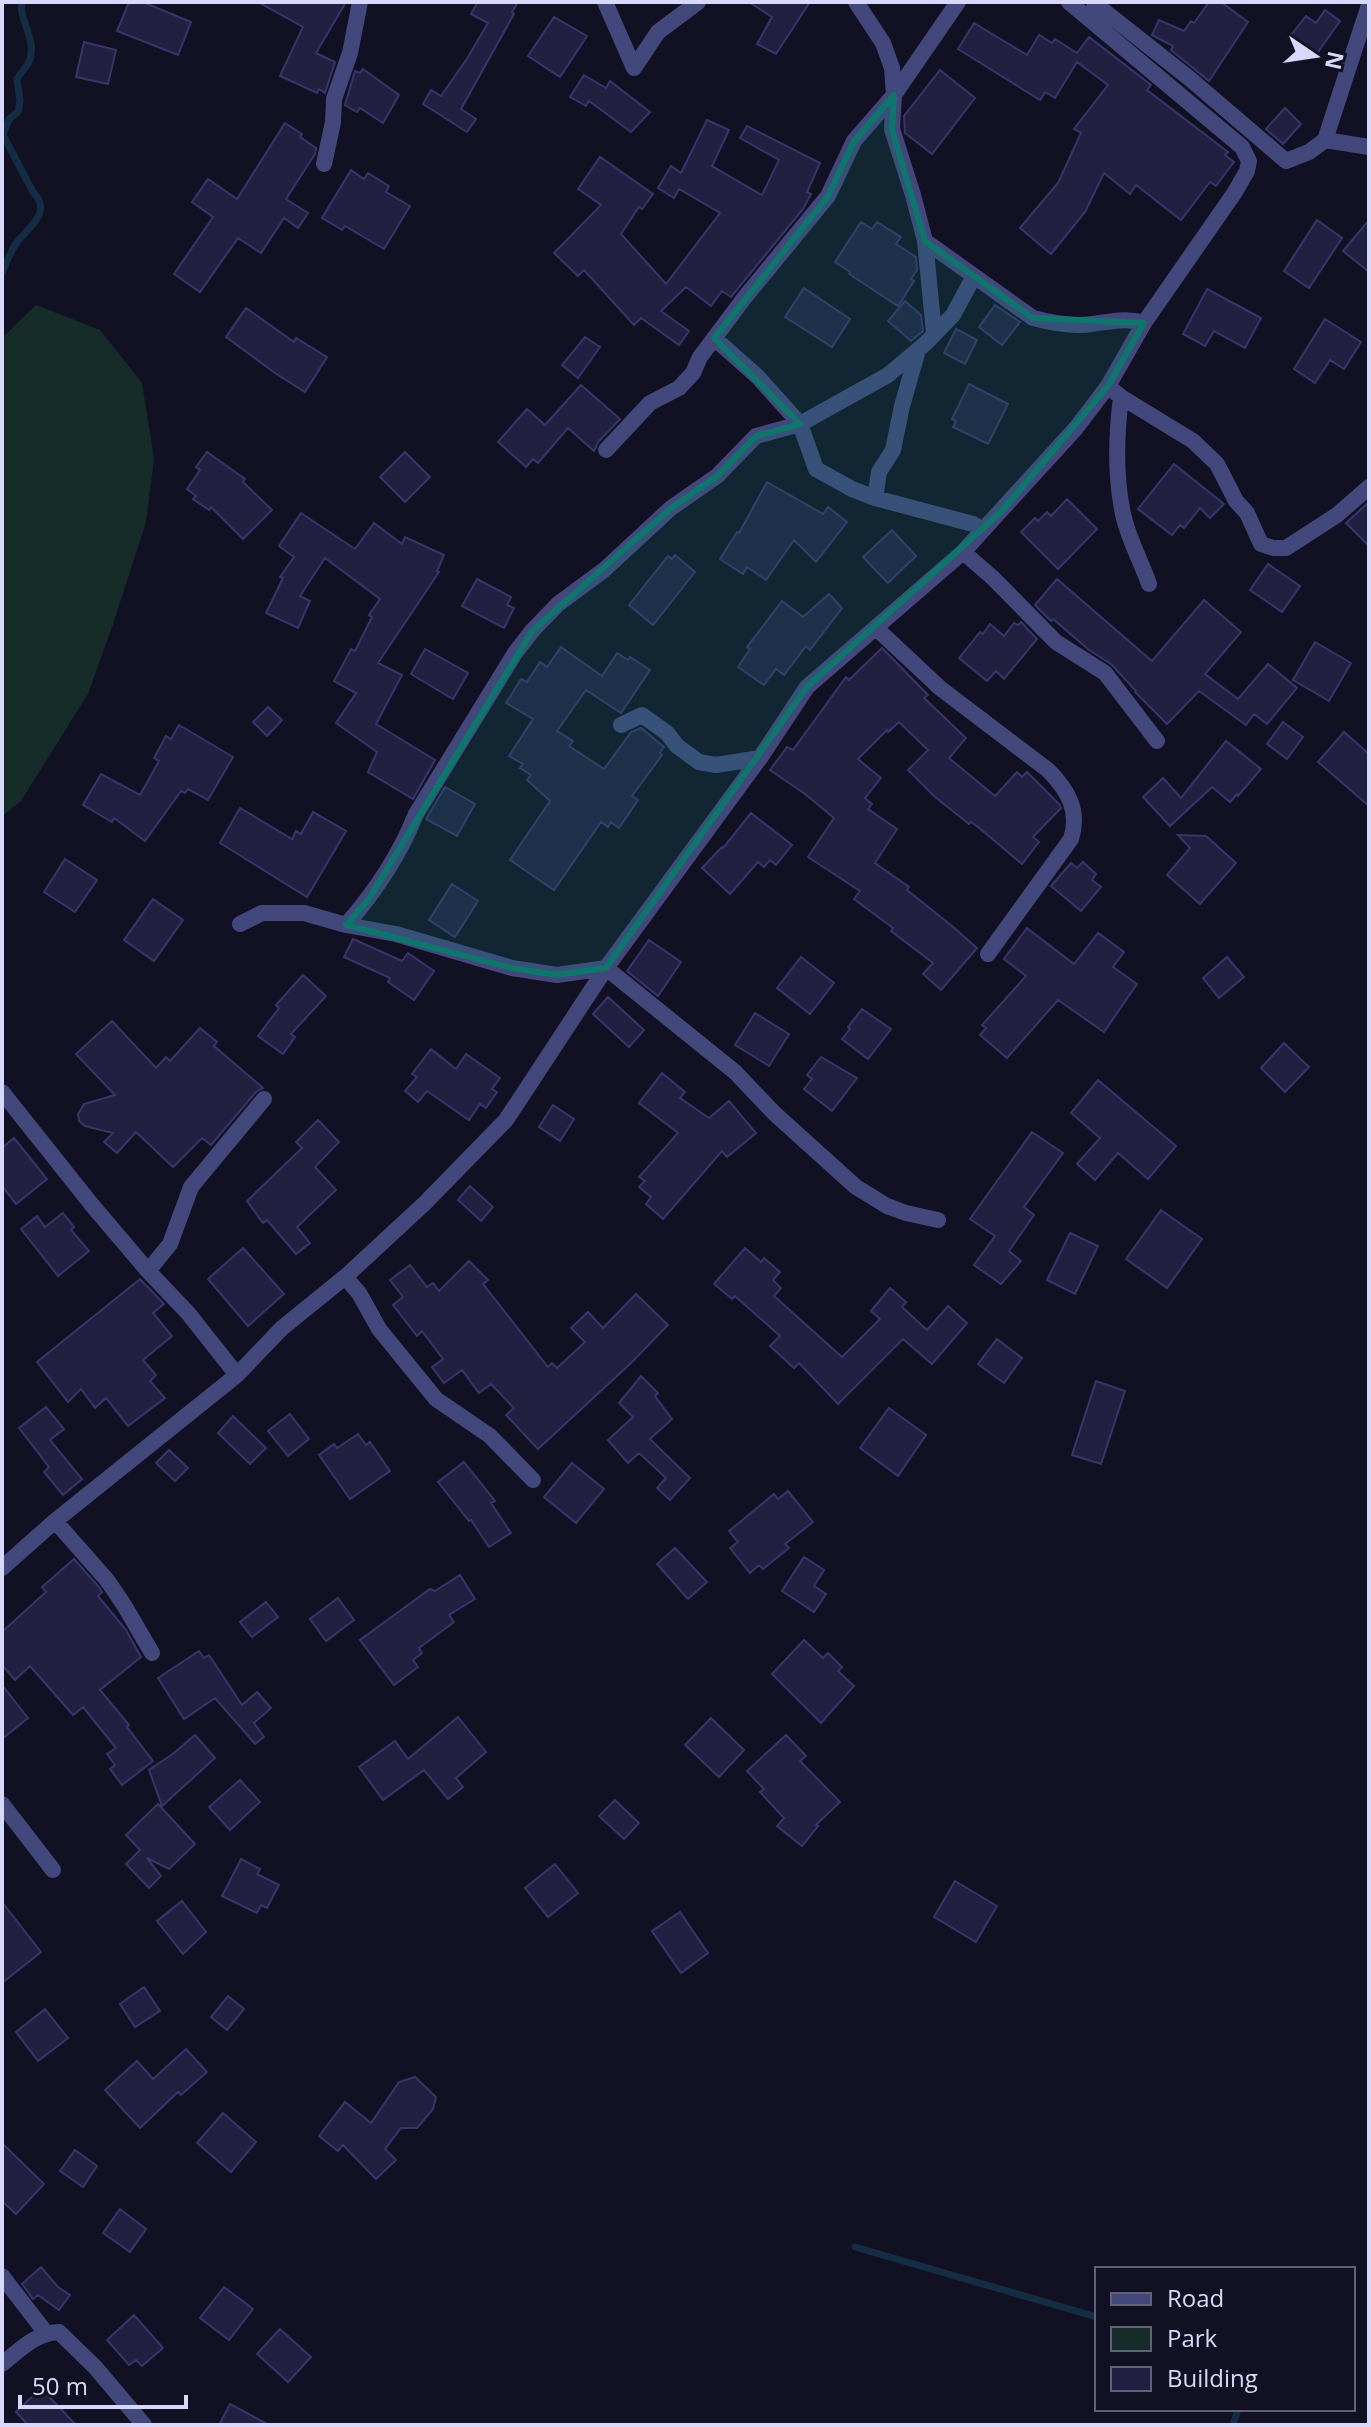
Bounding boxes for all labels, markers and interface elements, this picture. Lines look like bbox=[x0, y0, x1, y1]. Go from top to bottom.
north arrow bbox=[1275, 16, 1355, 96]
text: N bbox=[1319, 49, 1352, 73]
legend bbox=[1095, 2267, 1355, 2411]
text: Road bbox=[1167, 2281, 1224, 2314]
text: Park bbox=[1167, 2321, 1218, 2354]
scale bar bbox=[20, 2359, 186, 2409]
text: Building bbox=[1167, 2361, 1258, 2394]
text: 50 m bbox=[32, 2369, 88, 2402]

